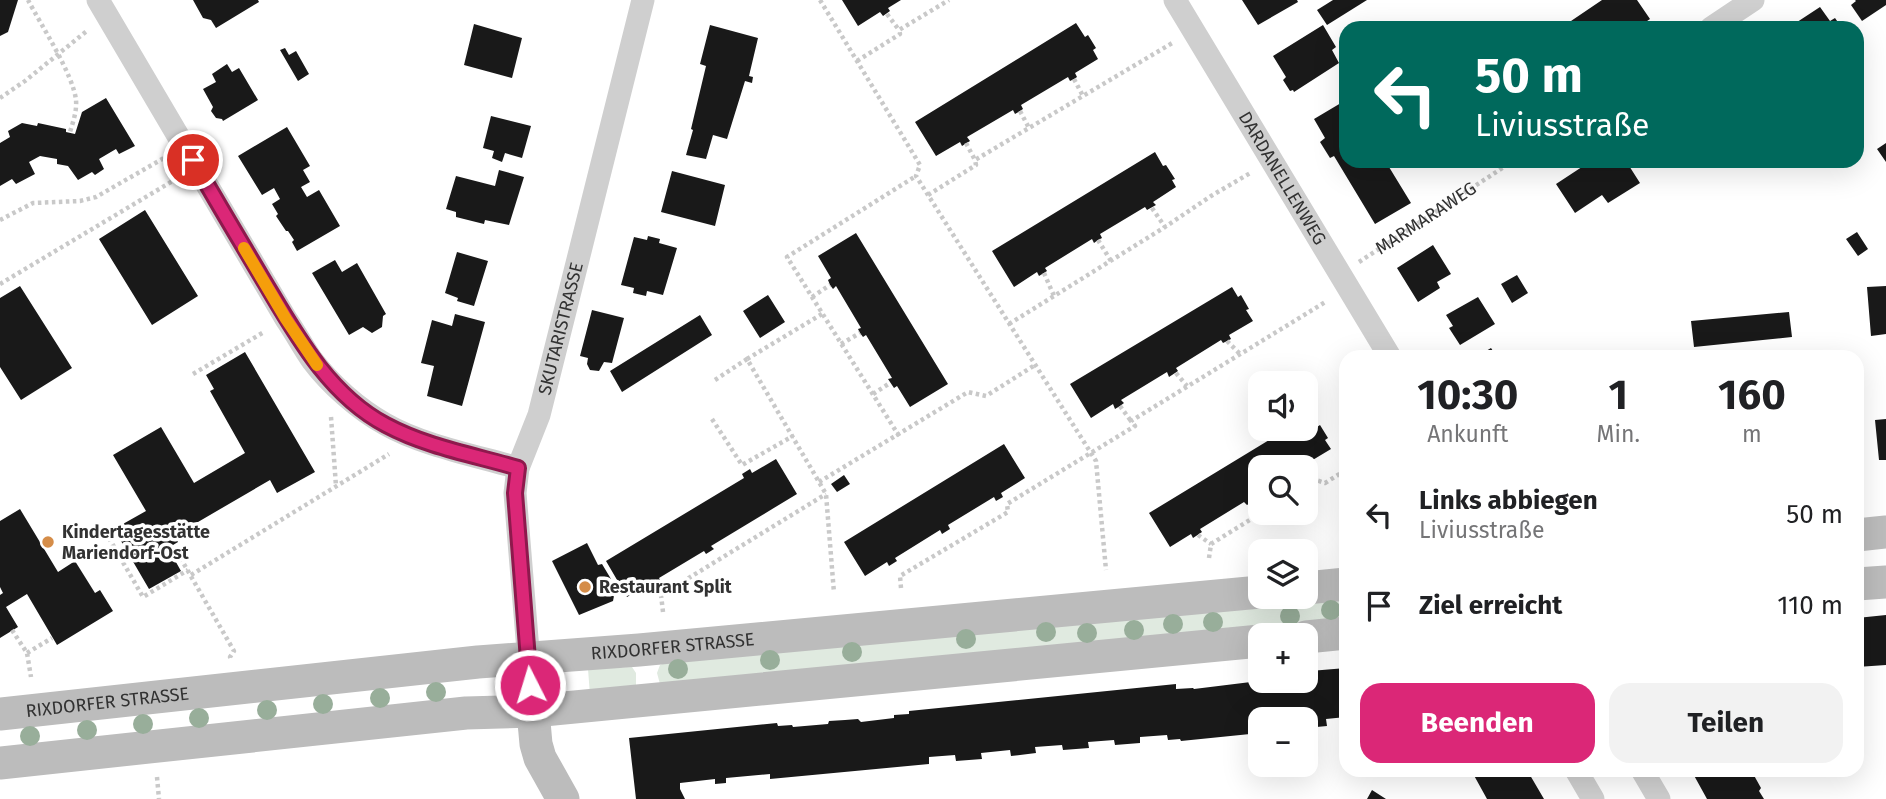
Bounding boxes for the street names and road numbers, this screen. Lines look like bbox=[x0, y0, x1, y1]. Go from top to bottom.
street label: DARDANELLENWEG bbox=[1234, 107, 1331, 249]
street label: MARMARAWEG bbox=[1371, 177, 1481, 259]
street label: SKUTARISTRASSE bbox=[533, 260, 588, 397]
street label: RIXDORFER STRASSE bbox=[590, 628, 755, 665]
street label: RIXDORFER STRASSE bbox=[25, 683, 190, 722]

